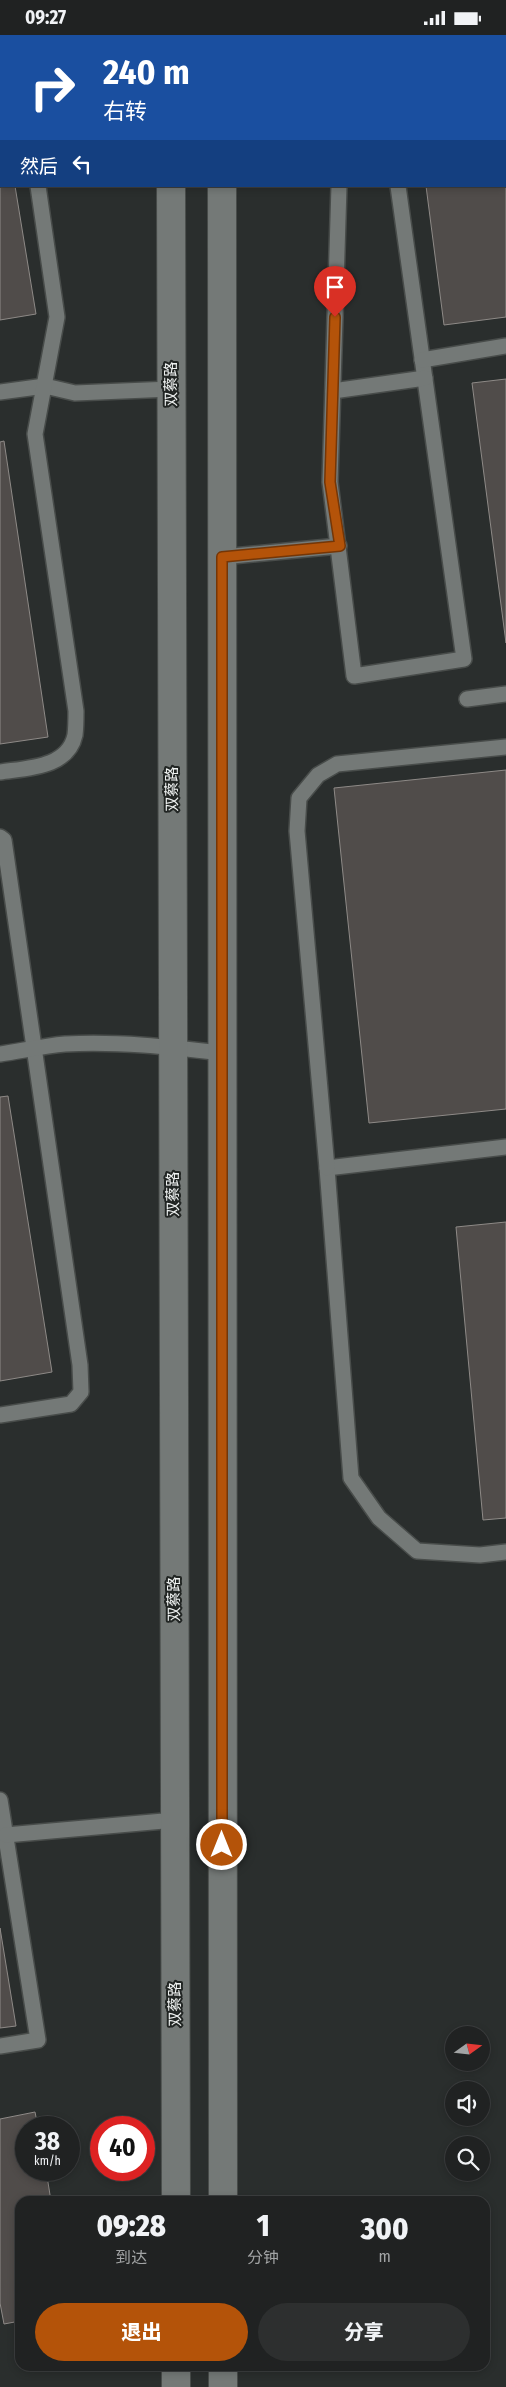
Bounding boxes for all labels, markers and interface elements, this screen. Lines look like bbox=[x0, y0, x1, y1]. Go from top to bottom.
text: 09:27 bbox=[25, 6, 66, 29]
text: 240 m bbox=[103, 51, 190, 93]
icon: right bbox=[20, 55, 85, 120]
text: 右转 bbox=[103, 98, 147, 125]
icon: left bbox=[68, 150, 96, 178]
text: 然后 bbox=[20, 155, 58, 178]
pin bbox=[314, 266, 356, 317]
icon: arrive bbox=[321, 273, 349, 301]
street label: 双蔡路 bbox=[162, 361, 180, 407]
street label: 双蔡路 bbox=[163, 766, 181, 812]
street label: 双蔡路 bbox=[164, 1171, 182, 1217]
street label: 双蔡路 bbox=[165, 1576, 183, 1622]
position arrow bbox=[195, 1818, 247, 1870]
street label: 双蔡路 bbox=[166, 1981, 184, 2027]
north arrow bbox=[445, 2026, 490, 2071]
map controls bbox=[445, 2026, 490, 2181]
button: sound bbox=[445, 2081, 490, 2126]
speed limit sign: 40 bbox=[90, 2116, 155, 2181]
text: 38 bbox=[35, 2127, 60, 2157]
button: search bbox=[445, 2136, 490, 2181]
text: km/h bbox=[34, 2154, 61, 2168]
text: 09:28 bbox=[96, 2208, 166, 2244]
text: 1 bbox=[257, 2208, 270, 2244]
text: 300 bbox=[361, 2211, 409, 2247]
text: m bbox=[379, 2247, 391, 2266]
text: 到达 bbox=[115, 2248, 147, 2267]
text: 分钟 bbox=[247, 2248, 279, 2267]
button: 退出 bbox=[35, 2303, 248, 2361]
button: 分享 bbox=[258, 2303, 470, 2361]

